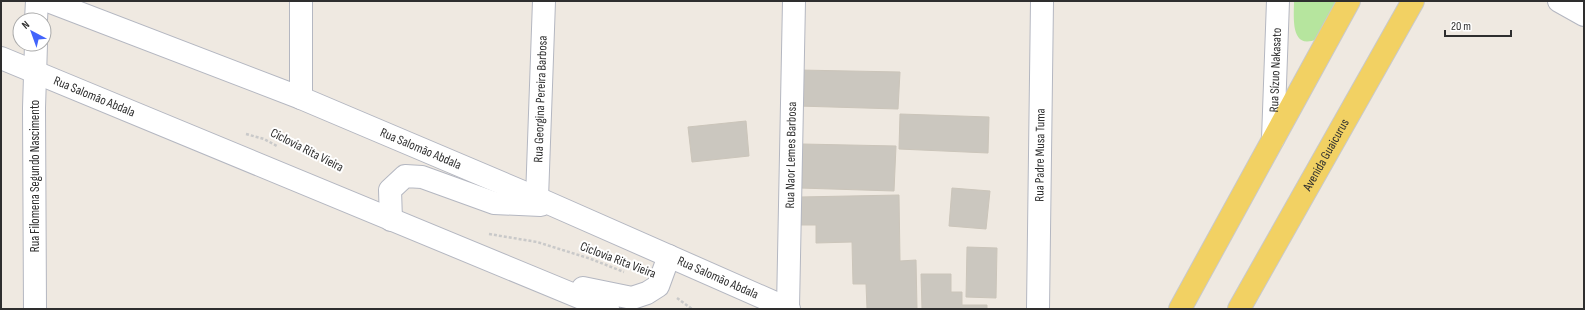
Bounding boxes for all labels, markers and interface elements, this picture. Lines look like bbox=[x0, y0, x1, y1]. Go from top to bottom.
north arrow bbox=[12, 12, 52, 52]
scale bar bbox=[1445, 12, 1511, 38]
text: N bbox=[19, 18, 32, 32]
text: 20 m bbox=[1451, 19, 1471, 34]
street label: Rua Sízuo Nakasato bbox=[1266, 27, 1285, 113]
street label: Rua Georgina Pereira Barbosa bbox=[530, 35, 551, 163]
street label: Rua Salomão Abdala bbox=[51, 73, 138, 121]
street label: Rua Filomena Segundo Nascimento bbox=[27, 100, 43, 252]
street label: Rua Naor Lemes Barbosa bbox=[782, 102, 800, 209]
street label: Rua Padre Musa Tuma bbox=[1031, 108, 1049, 202]
street label: Avenida Guaicurus bbox=[1299, 116, 1353, 195]
street label: Rua Salomão Abdala bbox=[378, 124, 464, 173]
street label: Ciclovia Rita Vieira bbox=[268, 125, 346, 175]
street label: Ciclovia Rita Vieira bbox=[578, 238, 658, 282]
street label: Rua Salomão Abdala bbox=[675, 253, 761, 303]

